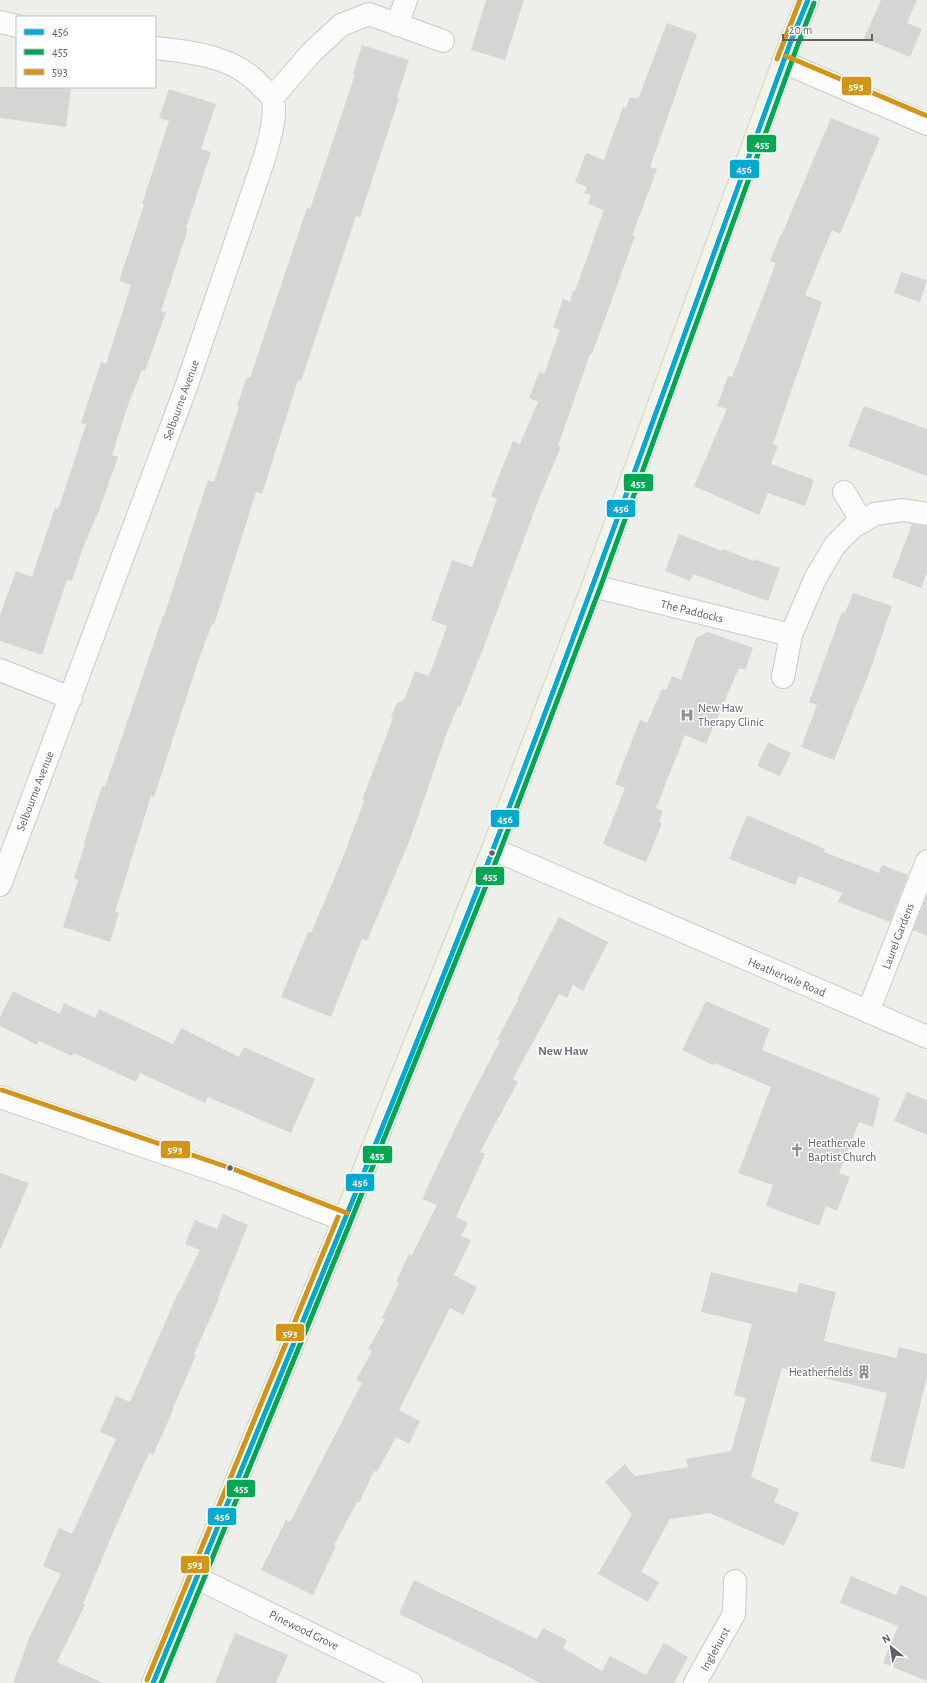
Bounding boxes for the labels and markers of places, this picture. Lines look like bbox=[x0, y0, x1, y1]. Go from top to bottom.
place label: New Haw Therapy Clinic bbox=[698, 702, 764, 729]
hospital icon: New Haw Therapy Clinic bbox=[679, 707, 695, 723]
unlabelled marker bbox=[487, 848, 497, 858]
place label: Heathervale Baptist Church bbox=[808, 1137, 876, 1163]
church icon: Heathervale Baptist Church bbox=[789, 1142, 805, 1158]
unlabelled marker bbox=[225, 1163, 235, 1173]
building icon: Heatherfields bbox=[856, 1364, 872, 1380]
place label: Heatherfields bbox=[789, 1366, 853, 1378]

